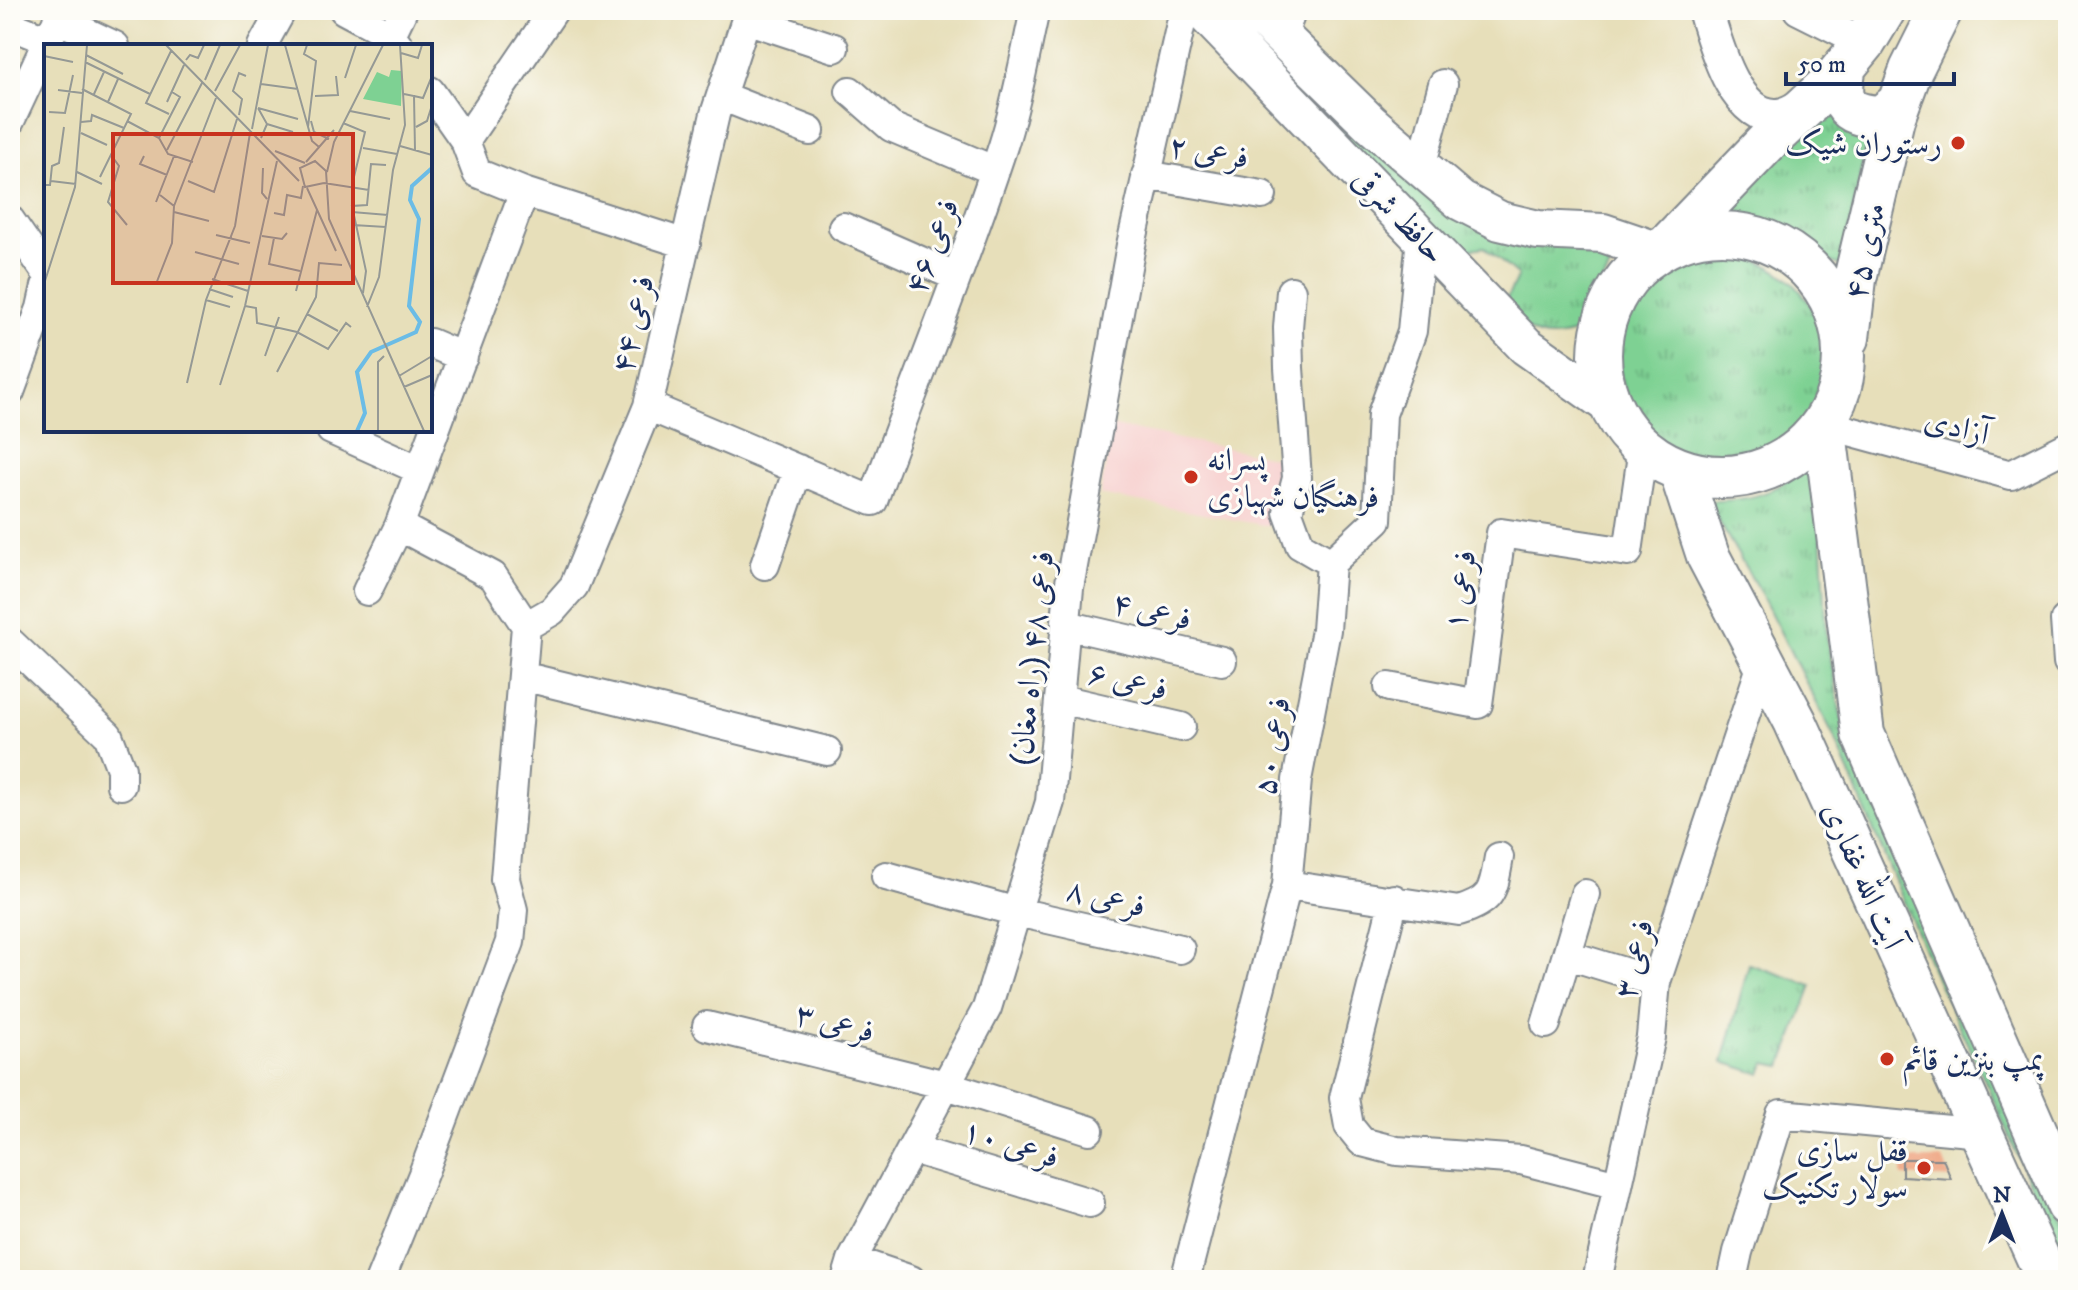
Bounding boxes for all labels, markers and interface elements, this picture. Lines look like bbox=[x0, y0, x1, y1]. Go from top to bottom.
scale bar bbox=[1786, 36, 1954, 86]
inset map bbox=[44, 44, 432, 432]
text: 50 m bbox=[1798, 50, 1846, 80]
place label: رستوران شیک bbox=[1785, 125, 1942, 165]
street label: فرعی ۲ bbox=[1166, 127, 1251, 179]
marker: رستوران شیک bbox=[1949, 134, 1967, 152]
street label: حافظ شرقی bbox=[1343, 160, 1454, 273]
street label: فرعی ۴۶ bbox=[896, 193, 969, 300]
street label: ۴۵ متری bbox=[1836, 199, 1896, 304]
street label: فرعی ۴۴ bbox=[603, 272, 665, 377]
street label: آزادی bbox=[1920, 399, 1996, 457]
place label: پسرانه فرهنگیان شهبازی bbox=[1207, 441, 1379, 518]
marker: پسرانه فرهنگیان شهبازی bbox=[1182, 468, 1200, 486]
street label: فرعی ۱ bbox=[1436, 548, 1486, 633]
street label: فرعی ۴۸ (راه مغان) bbox=[1002, 549, 1064, 767]
street label: فرعی ۴ bbox=[1108, 583, 1195, 640]
street label: فرعی ۶ bbox=[1084, 653, 1171, 710]
street label: فرعی ۵۰ bbox=[1245, 694, 1300, 798]
street label: آیت الله غفاری bbox=[1812, 793, 1920, 959]
street label: فرعی ۸ bbox=[1062, 870, 1149, 927]
street label: فرعی ۳ bbox=[1606, 916, 1664, 1003]
street label: فرعی ۳ bbox=[791, 995, 878, 1053]
place label: پمپ بنزین قائم bbox=[1903, 1041, 2044, 1087]
marker: پمپ بنزین قائم bbox=[1878, 1050, 1896, 1068]
street label: فرعی ۱۰ bbox=[957, 1111, 1064, 1179]
place label: قفل سازی سولار تکنیک bbox=[1762, 1132, 1908, 1209]
marker: قفل سازی سولار تکنیک bbox=[1915, 1159, 1933, 1177]
north arrow bbox=[1962, 1174, 2042, 1254]
text: N bbox=[1993, 1182, 2011, 1209]

